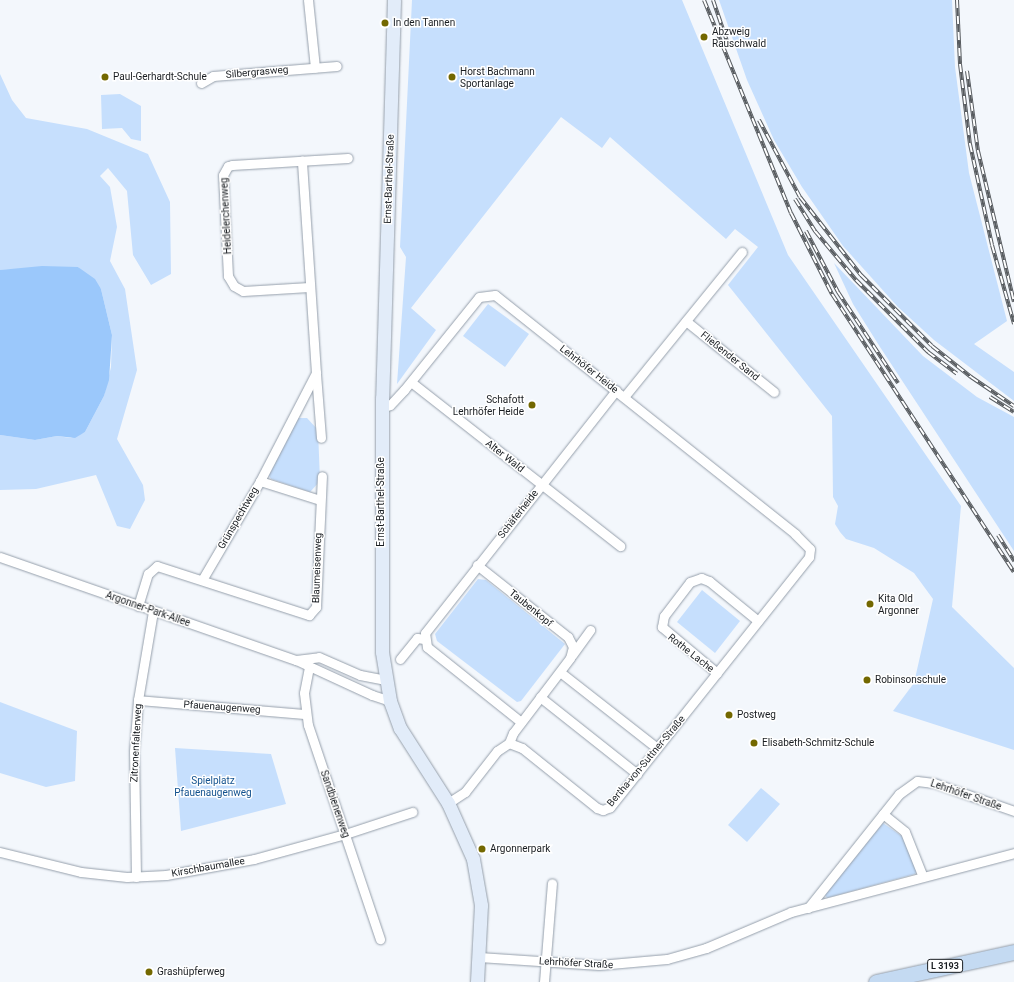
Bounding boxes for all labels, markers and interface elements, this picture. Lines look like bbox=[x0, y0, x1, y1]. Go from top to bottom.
place label: In den Tannen bbox=[393, 17, 455, 29]
marker: In den Tannen bbox=[380, 18, 390, 28]
place label: Abzweig Rauschwald bbox=[712, 25, 766, 48]
marker: Abzweig Rauschwald bbox=[699, 32, 709, 42]
street label: Silbergrasweg bbox=[225, 63, 289, 81]
place label: Horst Bachmann Sportanlage bbox=[460, 65, 535, 88]
place label: Paul-Gerhardt-Schule bbox=[113, 71, 207, 83]
marker: Paul-Gerhardt-Schule bbox=[100, 72, 110, 82]
marker: Horst Bachmann Sportanlage bbox=[447, 72, 457, 82]
street label: Ernst-Barthel-Straße bbox=[381, 134, 397, 224]
street label: Heidelerchenweg bbox=[218, 177, 234, 255]
street label: Fließender Sand bbox=[698, 329, 762, 383]
street label: Lehrhöfer Heide bbox=[557, 342, 621, 396]
place label: Schafott Lehrhöfer Heide bbox=[453, 393, 524, 416]
marker: Schafott Lehrhöfer Heide bbox=[527, 400, 537, 410]
street label: Alter Wald bbox=[483, 437, 527, 475]
street label: Ernst-Barthel-Straße bbox=[375, 457, 387, 547]
street label: Grünspechtweg bbox=[215, 485, 261, 551]
street label: Schäferheide bbox=[495, 487, 541, 541]
street label: Blaumeisenweg bbox=[310, 533, 324, 603]
street label: Taubenkopf bbox=[507, 587, 555, 629]
street label: Argonner-Park-Allee bbox=[104, 589, 192, 629]
place label: Kita Old Argonner bbox=[878, 592, 919, 616]
marker: Kita Old Argonner bbox=[865, 599, 875, 609]
street label: Rothe Lache bbox=[666, 631, 716, 675]
place label: Robinsonschule bbox=[875, 674, 946, 686]
marker: Robinsonschule bbox=[862, 675, 872, 685]
street label: Pfauenaugenweg bbox=[183, 698, 261, 716]
street label: Zitronenfalterweg bbox=[128, 703, 144, 783]
place label: Postweg bbox=[737, 709, 776, 721]
marker: Postweg bbox=[724, 710, 734, 720]
street label: Bertha-von-Suttner-Straße bbox=[604, 713, 688, 809]
place label: Elisabeth-Schmitz-Schule bbox=[762, 737, 874, 749]
marker: Elisabeth-Schmitz-Schule bbox=[749, 738, 759, 748]
street label: Sandbienenweg bbox=[318, 769, 352, 839]
park label: Spielplatz Pfauenaugenweg bbox=[174, 774, 252, 798]
street label: Lehrhöfer Straße bbox=[929, 777, 1003, 813]
place label: Argonnerpark bbox=[490, 843, 550, 855]
marker: Argonnerpark bbox=[477, 844, 487, 854]
street label: Kirschbaumallee bbox=[170, 855, 246, 879]
street label: Lehrhöfer Straße bbox=[539, 955, 613, 971]
road number: L 3193 bbox=[927, 959, 963, 973]
place label: Grashüpferweg bbox=[157, 966, 225, 978]
marker: Grashüpferweg bbox=[144, 967, 154, 977]

